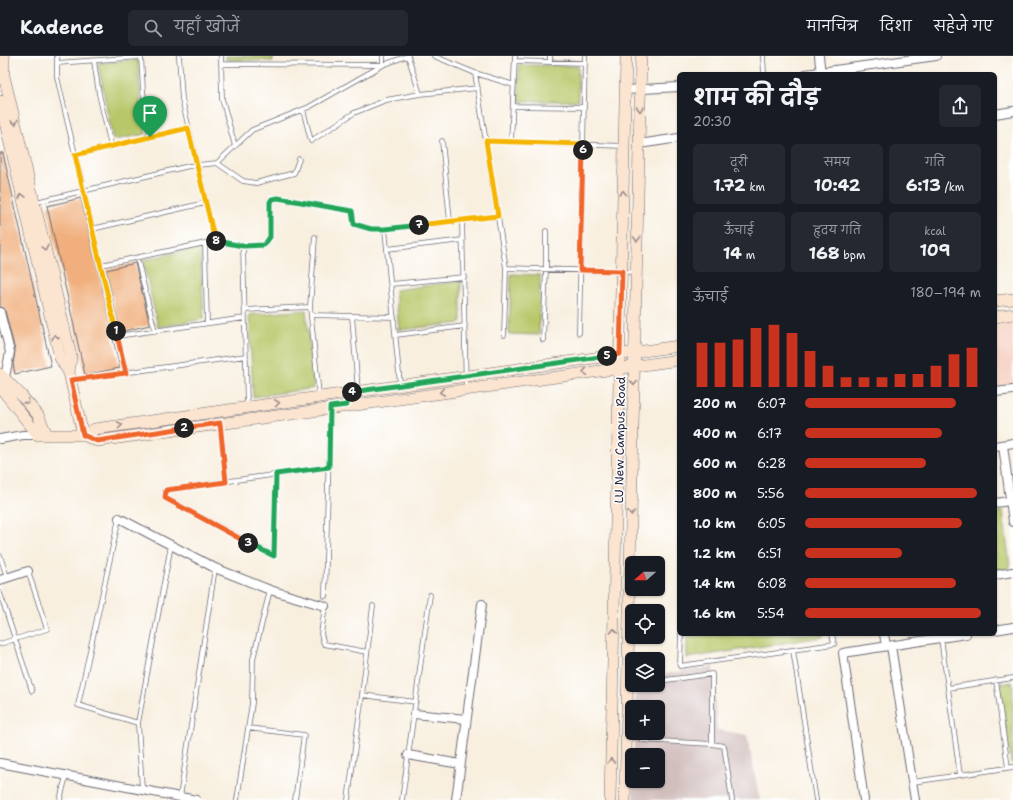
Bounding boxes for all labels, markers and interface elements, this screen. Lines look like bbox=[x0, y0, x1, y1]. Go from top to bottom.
search box bbox=[128, 10, 408, 46]
text: Kadence bbox=[20, 15, 104, 40]
icon: search bbox=[142, 17, 164, 39]
text: यहाँ खोजें bbox=[174, 17, 240, 37]
text: मानचित्र bbox=[807, 17, 858, 35]
text: दिशा bbox=[880, 17, 912, 35]
text: सहेजे गए bbox=[934, 17, 993, 35]
text: शाम की दौड़ bbox=[693, 83, 820, 112]
button: share bbox=[939, 85, 981, 127]
pin bbox=[133, 96, 167, 137]
icon: arrive bbox=[139, 102, 161, 124]
one-way arrow bbox=[636, 106, 644, 112]
text: 20:30 bbox=[693, 113, 731, 130]
one-way arrow bbox=[10, 118, 19, 125]
pin: 6 bbox=[573, 140, 593, 160]
text: 6 bbox=[579, 142, 587, 157]
text: दूरी bbox=[730, 155, 748, 170]
text: समय bbox=[824, 155, 850, 170]
text: गति bbox=[925, 155, 945, 170]
text: 1.72 bbox=[713, 174, 746, 196]
text: 10:42 bbox=[814, 174, 860, 196]
text: 6:13 bbox=[906, 174, 941, 196]
text: km bbox=[746, 180, 765, 195]
text: /km bbox=[941, 180, 964, 195]
one-way arrow bbox=[619, 190, 628, 196]
one-way arrow bbox=[19, 193, 27, 200]
pin: 7 bbox=[409, 215, 429, 235]
text: 7 bbox=[415, 217, 423, 232]
text: ऊँचाई bbox=[724, 223, 754, 238]
text: हृदय गति bbox=[813, 223, 861, 238]
text: kcal bbox=[924, 224, 946, 239]
pin: 8 bbox=[206, 231, 226, 251]
text: 8 bbox=[212, 233, 220, 248]
one-way arrow bbox=[633, 236, 642, 242]
text: 109 bbox=[920, 239, 950, 261]
text: 14 bbox=[723, 242, 742, 264]
text: 168 bbox=[809, 242, 840, 264]
one-way arrow bbox=[40, 244, 49, 251]
text: m bbox=[742, 248, 755, 263]
text: bpm bbox=[840, 248, 865, 263]
text: 180–194 m bbox=[911, 284, 981, 301]
text: ऊँचाई bbox=[693, 288, 728, 305]
pin: 1 bbox=[106, 321, 126, 341]
text: 1 bbox=[113, 323, 119, 338]
one-way arrow bbox=[52, 333, 60, 340]
pin: 5 bbox=[597, 346, 617, 366]
text: 5 bbox=[604, 348, 610, 363]
one-way arrow bbox=[582, 368, 588, 377]
street label: LU New Campus Road bbox=[611, 376, 629, 504]
one-way arrow bbox=[630, 380, 638, 386]
pin: 4 bbox=[342, 382, 362, 402]
text: 4 bbox=[348, 384, 356, 399]
one-way arrow bbox=[439, 387, 445, 396]
text: 200 m bbox=[693, 395, 736, 412]
text: 6:07 bbox=[757, 395, 786, 412]
one-way arrow bbox=[22, 397, 29, 405]
one-way arrow bbox=[273, 399, 280, 408]
pin: 2 bbox=[174, 418, 194, 438]
text: 2 bbox=[180, 420, 188, 435]
one-way arrow bbox=[117, 421, 123, 430]
text: 400 m bbox=[693, 425, 737, 442]
text: 6:17 bbox=[757, 425, 782, 442]
text: 600 m bbox=[693, 455, 737, 472]
text: 6:28 bbox=[757, 455, 786, 472]
text: 800 m bbox=[693, 485, 737, 502]
text: 5:56 bbox=[757, 485, 785, 502]
one-way arrow bbox=[627, 510, 636, 516]
text: 1.0 km bbox=[693, 515, 735, 532]
text: 6:05 bbox=[757, 515, 786, 532]
pin: 3 bbox=[238, 533, 258, 553]
text: 3 bbox=[244, 535, 252, 550]
text: 1.2 km bbox=[693, 545, 736, 562]
text: 6:51 bbox=[757, 545, 782, 562]
north arrow bbox=[625, 556, 665, 596]
map controls bbox=[625, 556, 665, 788]
text: 1.4 km bbox=[693, 575, 735, 592]
text: 6:08 bbox=[757, 575, 787, 592]
button: locate bbox=[625, 604, 665, 644]
text: 1.6 km bbox=[693, 605, 736, 622]
text: 5:54 bbox=[757, 605, 785, 622]
one-way arrow bbox=[610, 628, 618, 634]
button: layers bbox=[625, 652, 665, 692]
button: + bbox=[625, 700, 665, 740]
button: − bbox=[625, 748, 665, 788]
one-way arrow bbox=[607, 758, 616, 764]

